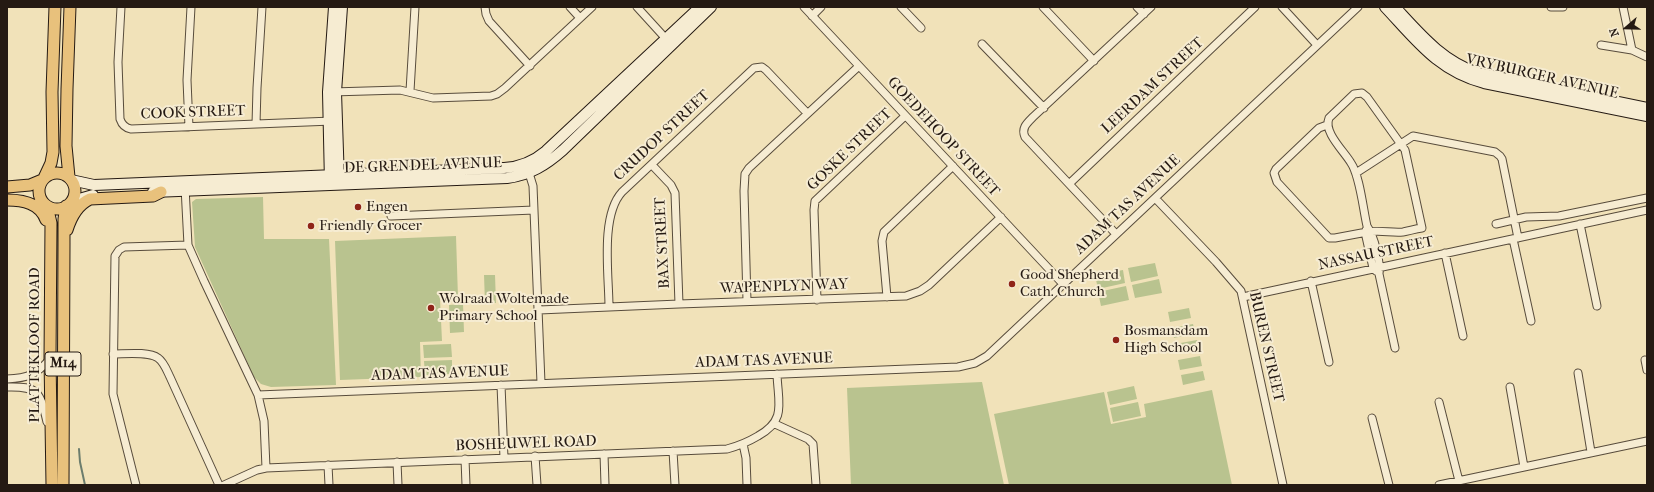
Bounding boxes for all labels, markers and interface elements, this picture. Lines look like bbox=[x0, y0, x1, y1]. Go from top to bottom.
north arrow bbox=[1606, 8, 1646, 48]
text: N bbox=[1607, 26, 1622, 38]
street label: LEERDAM STREET bbox=[1098, 34, 1208, 138]
street label: VRYBURGER AVENUE bbox=[1464, 51, 1620, 103]
street label: GOEDEHOOP STREET bbox=[883, 74, 1003, 200]
street label: CRUDOP STREET bbox=[610, 87, 714, 185]
street label: COOK STREET bbox=[140, 102, 246, 124]
street label: GOSKE STREET bbox=[804, 105, 896, 195]
street label: ADAM TAS AVENUE bbox=[1071, 151, 1185, 259]
street label: DE GRENDEL AVENUE bbox=[344, 154, 502, 178]
street label: BAX STREET bbox=[652, 197, 674, 289]
place label: Engen bbox=[366, 198, 408, 216]
marker: Engen bbox=[353, 202, 363, 212]
place label: Friendly Grocer bbox=[319, 217, 422, 235]
marker: Friendly Grocer bbox=[306, 221, 316, 231]
street label: NASSAU STREET bbox=[1317, 233, 1435, 275]
place label: Good Shepherd Cath. Church bbox=[1020, 266, 1119, 301]
street label: PLATTEKLOOF ROAD bbox=[26, 267, 44, 423]
street label: WAPENPLYN WAY bbox=[719, 276, 849, 298]
marker: Good Shepherd Cath. Church bbox=[1007, 279, 1017, 289]
place label: Wolraad Woltemade Primary School bbox=[439, 290, 569, 325]
street label: BUREN STREET bbox=[1245, 290, 1287, 404]
marker: Wolraad Woltemade Primary School bbox=[426, 303, 436, 313]
place label: Bosmansdam High School bbox=[1124, 322, 1208, 357]
marker: Bosmansdam High School bbox=[1111, 335, 1121, 345]
street label: ADAM TAS AVENUE bbox=[695, 350, 833, 372]
road number: M14 bbox=[45, 352, 81, 376]
street label: ADAM TAS AVENUE bbox=[371, 363, 509, 385]
street label: BOSHEUWEL ROAD bbox=[455, 433, 597, 455]

